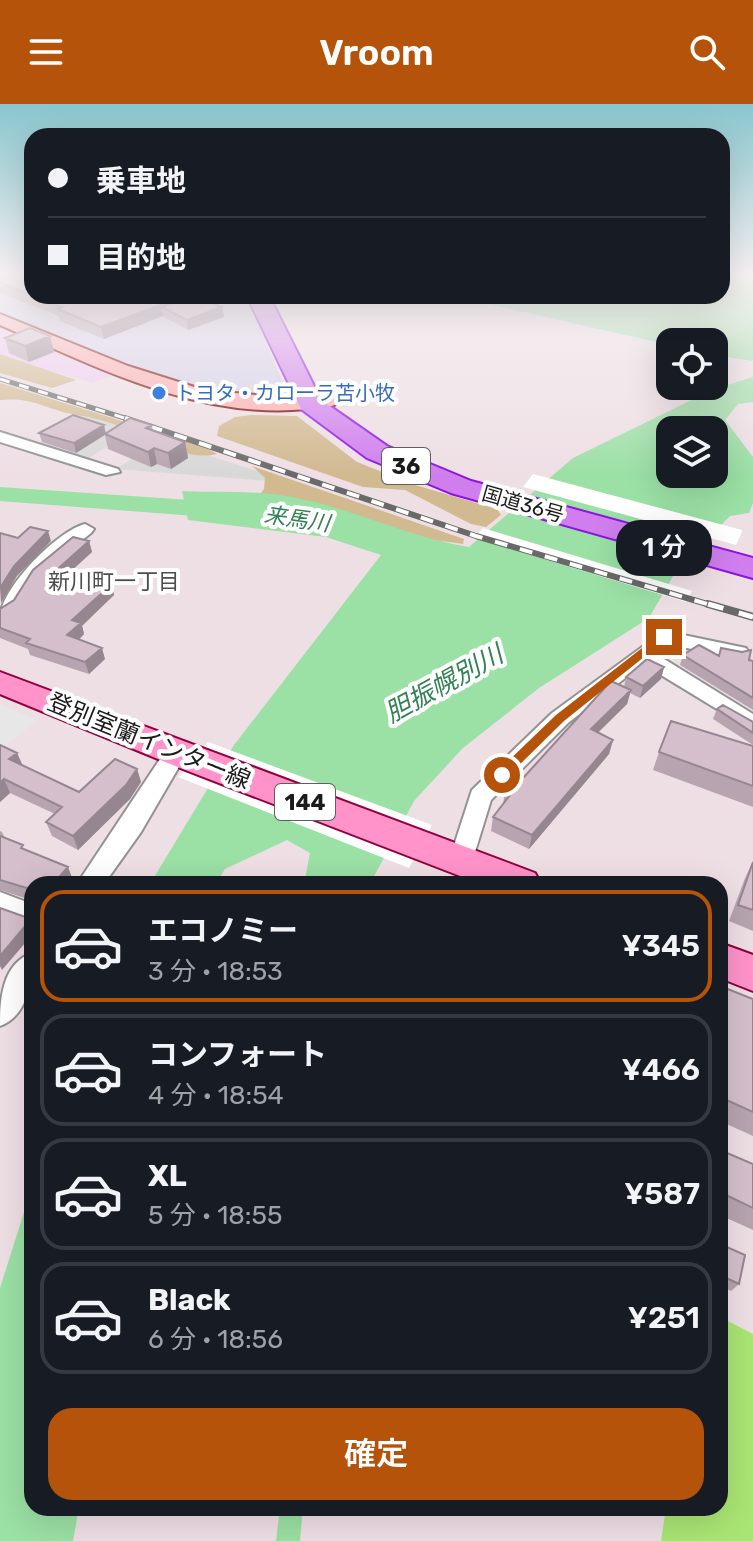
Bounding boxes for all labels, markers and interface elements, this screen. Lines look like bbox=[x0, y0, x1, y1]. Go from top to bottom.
icon: menu bbox=[24, 30, 68, 74]
icon: search bbox=[685, 30, 729, 74]
text: Vroom bbox=[319, 31, 434, 74]
text: 乗車地 bbox=[96, 163, 186, 199]
text: 目的地 bbox=[96, 240, 186, 276]
map controls bbox=[656, 328, 728, 488]
button: locate bbox=[656, 328, 728, 400]
place label: トヨタ・カローラ苫小牧 bbox=[175, 381, 395, 405]
marker: トヨタ・カローラ苫小牧 bbox=[150, 384, 168, 402]
button: layers bbox=[656, 416, 728, 488]
road number: 36 bbox=[382, 448, 430, 484]
street label: 国道36号 bbox=[479, 481, 567, 527]
water label: 来馬川 bbox=[262, 501, 334, 537]
callout: 1 分 bbox=[616, 521, 712, 577]
text: 1 分 bbox=[642, 532, 686, 563]
district label: 新川町一丁目 bbox=[48, 568, 180, 595]
route end bbox=[646, 619, 682, 655]
water label: 胆振幌別川 bbox=[380, 637, 511, 729]
street label: 登別室蘭インター線 bbox=[44, 688, 254, 794]
route start bbox=[484, 757, 520, 793]
road number: 144 bbox=[275, 784, 335, 820]
icon: car bbox=[52, 910, 124, 982]
text: エコノミー bbox=[148, 913, 298, 949]
text: ¥345 bbox=[622, 928, 700, 964]
text: 3 分 · 18:53 bbox=[148, 956, 283, 987]
icon: car bbox=[52, 1034, 124, 1106]
text: コンフォート bbox=[148, 1037, 327, 1073]
text: ¥466 bbox=[622, 1052, 700, 1088]
text: 4 分 · 18:54 bbox=[148, 1080, 284, 1111]
icon: car bbox=[52, 1158, 124, 1230]
text: XL bbox=[148, 1158, 187, 1194]
text: ¥587 bbox=[624, 1176, 700, 1212]
text: 5 分 · 18:55 bbox=[148, 1200, 282, 1231]
icon: car bbox=[52, 1282, 124, 1354]
text: Black bbox=[148, 1282, 231, 1318]
text: ¥251 bbox=[628, 1300, 700, 1336]
text: 6 分 · 18:56 bbox=[148, 1324, 283, 1355]
button: 確定 bbox=[48, 1408, 704, 1500]

